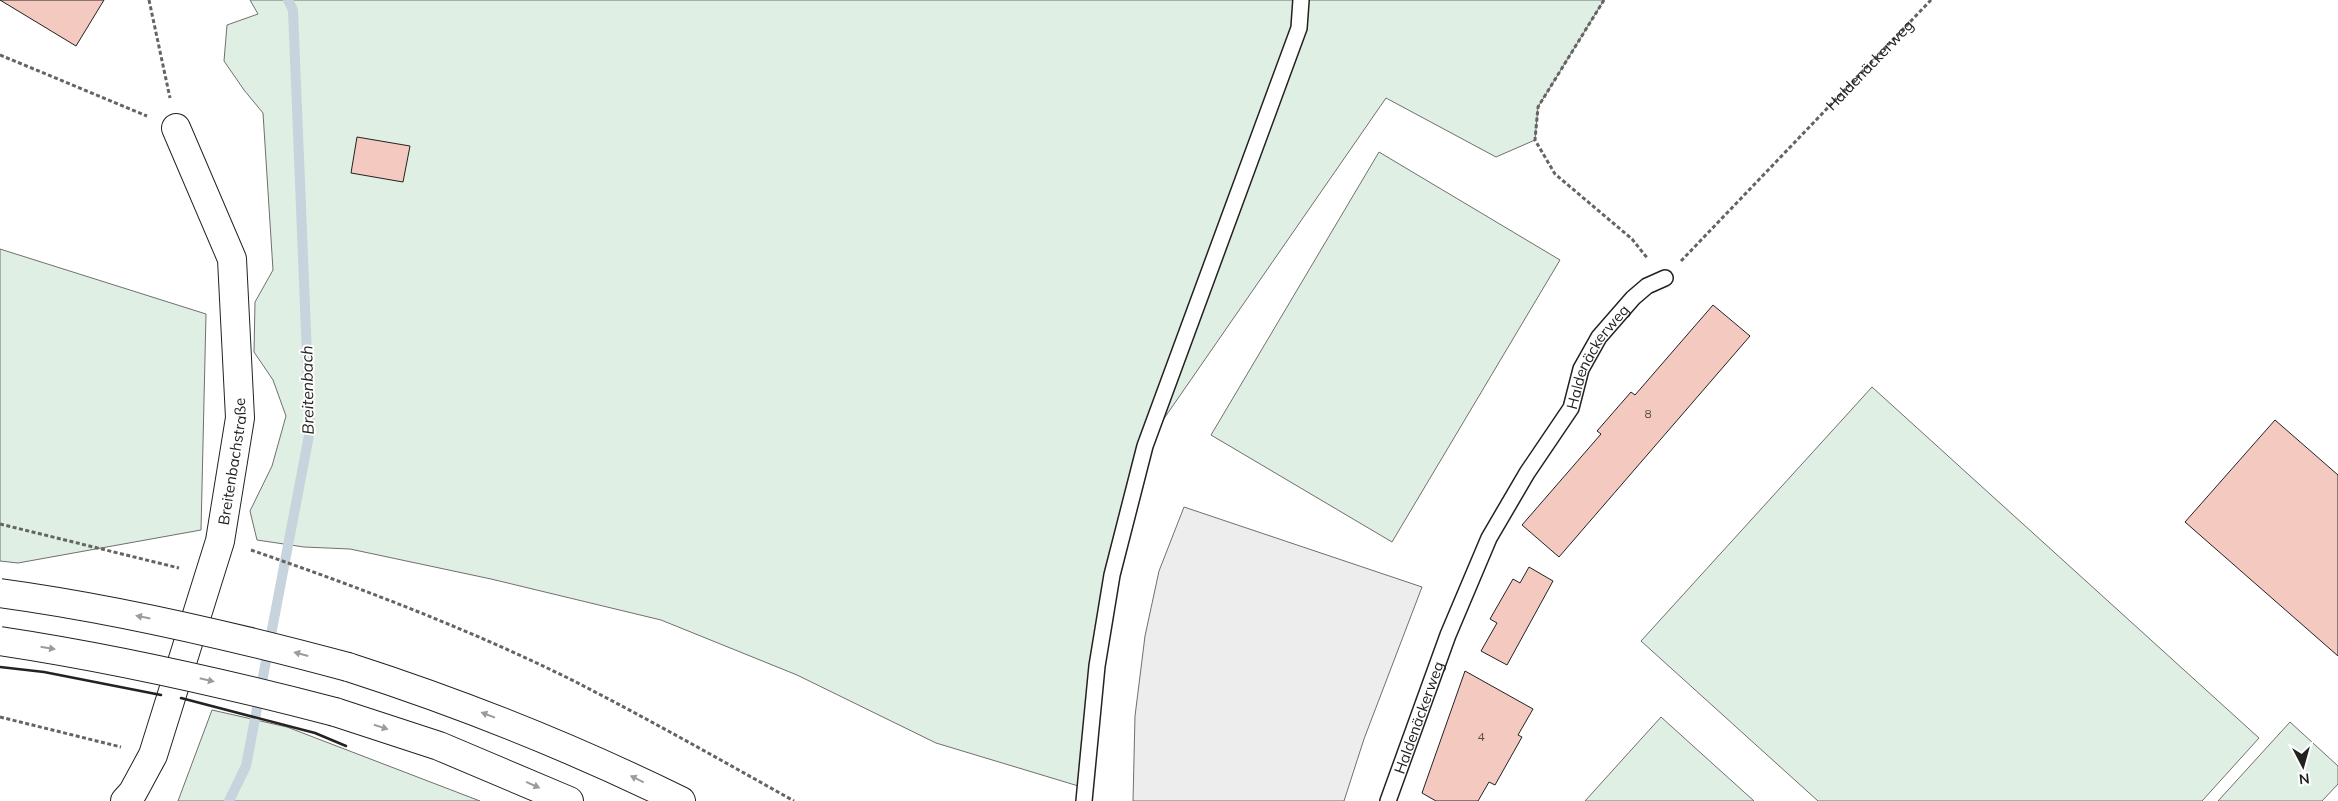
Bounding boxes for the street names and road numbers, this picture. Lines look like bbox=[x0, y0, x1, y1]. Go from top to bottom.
street label: Haldenäckerweg bbox=[1821, 15, 1917, 114]
street label: Haldenäckerweg bbox=[1562, 300, 1633, 411]
street label: Breitenbachstraße bbox=[213, 397, 250, 526]
street label: Haldenäckerweg bbox=[1389, 658, 1447, 776]

